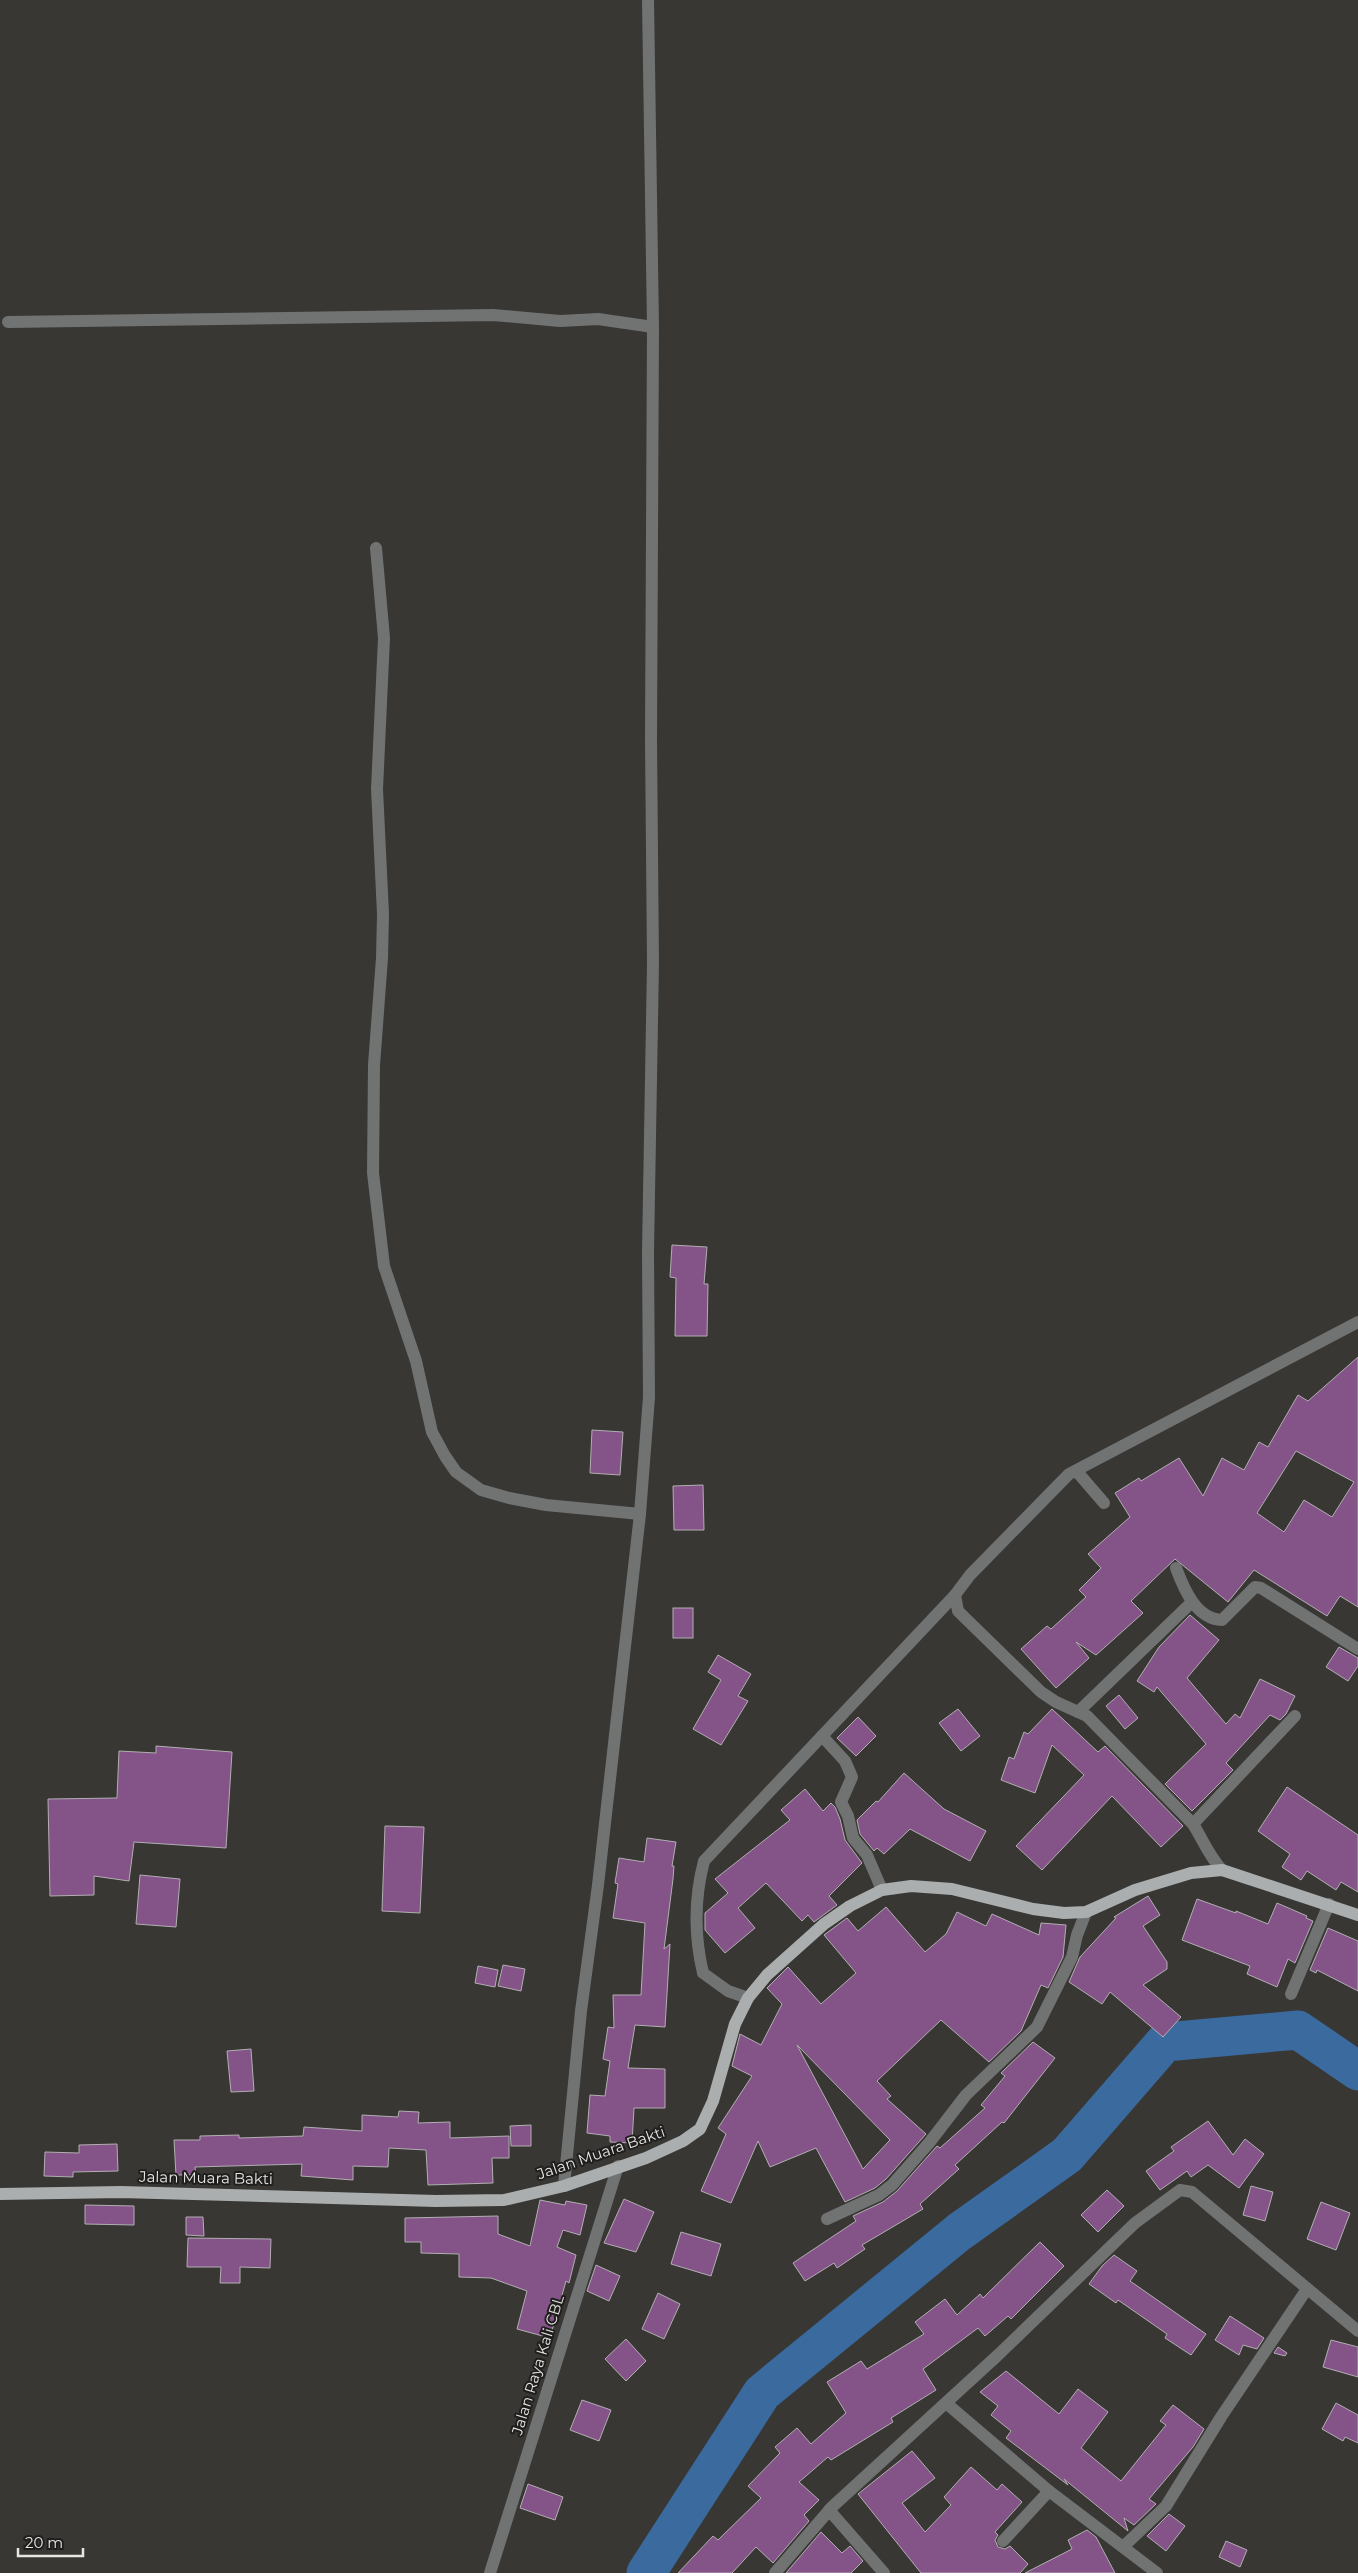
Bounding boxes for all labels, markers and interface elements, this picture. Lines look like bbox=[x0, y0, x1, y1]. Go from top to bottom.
street label: Jalan Muara Bakti bbox=[533, 2122, 667, 2184]
street label: Jalan Muara Bakti bbox=[138, 2167, 273, 2188]
street label: Jalan Raya Kali CBL bbox=[507, 2292, 568, 2438]
scale bar bbox=[18, 2526, 82, 2558]
text: 20 m bbox=[25, 2533, 63, 2552]

